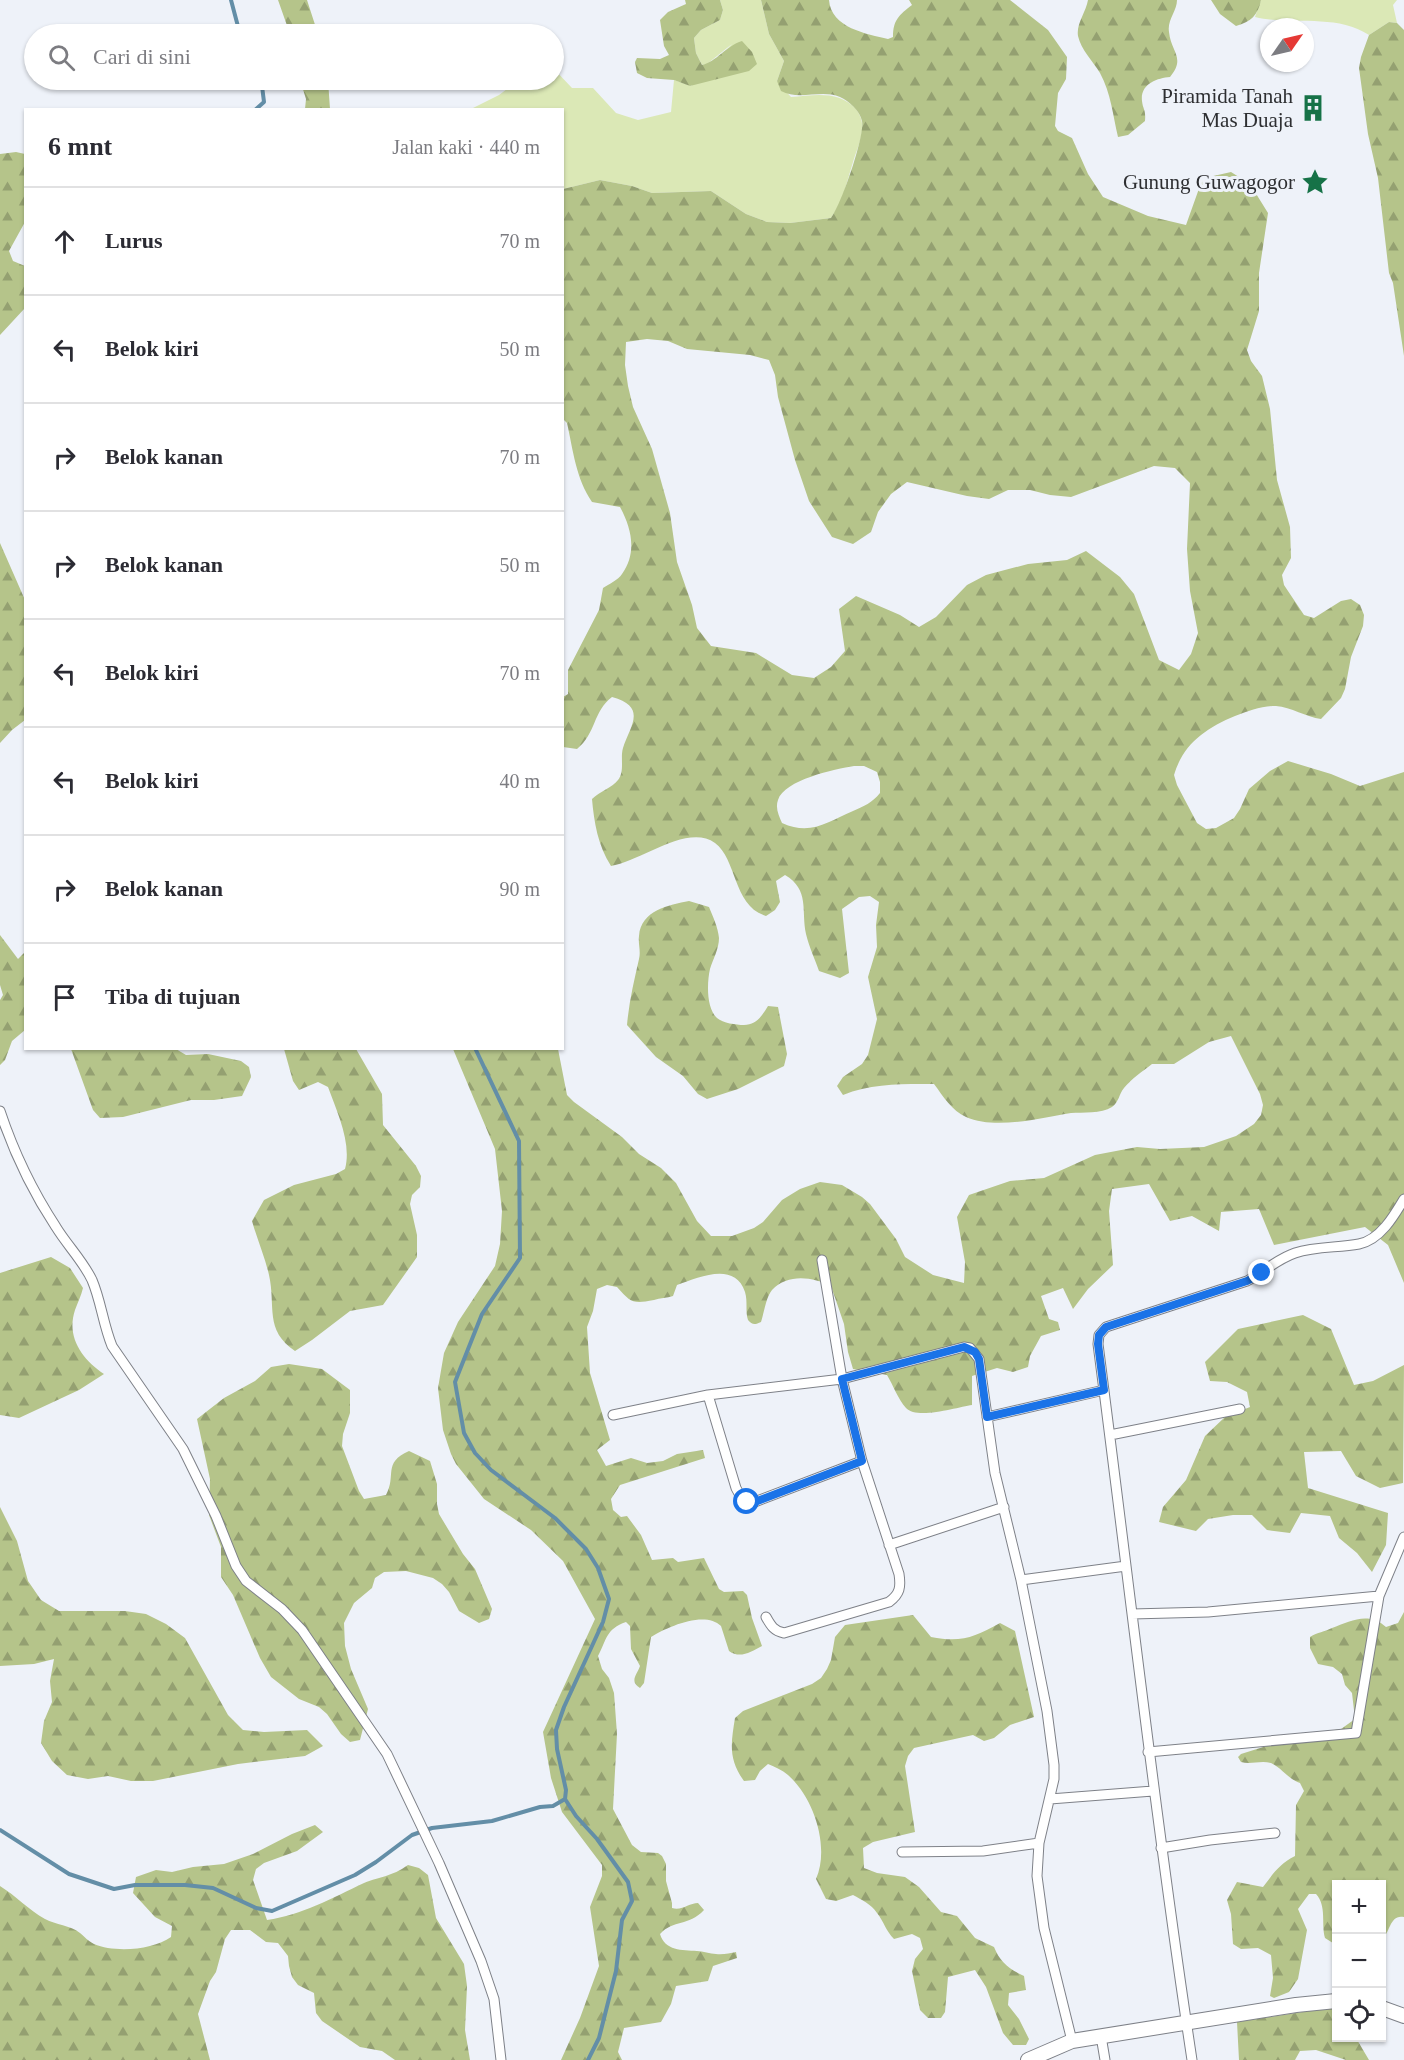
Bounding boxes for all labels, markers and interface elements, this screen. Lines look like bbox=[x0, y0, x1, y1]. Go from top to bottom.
north arrow bbox=[1260, 18, 1314, 72]
search box bbox=[24, 24, 564, 90]
icon: search bbox=[45, 41, 78, 74]
text: Cari di sini bbox=[93, 44, 191, 69]
place label: Piramida Tanah Mas Duaja bbox=[1161, 84, 1294, 132]
building icon: Piramida Tanah Mas Duaja bbox=[1298, 93, 1328, 123]
text: 6 mnt bbox=[48, 132, 112, 161]
text: Jalan kaki · 440 m bbox=[392, 136, 540, 158]
place icon: Gunung Guwagogor bbox=[1300, 167, 1330, 197]
place label: Gunung Guwagogor bbox=[1123, 170, 1295, 194]
icon: ahead bbox=[48, 225, 81, 258]
text: Lurus bbox=[105, 228, 162, 253]
text: 70 m bbox=[499, 230, 540, 252]
icon: left bbox=[48, 333, 81, 366]
text: Belok kiri bbox=[105, 336, 199, 361]
text: 50 m bbox=[499, 338, 540, 360]
icon: right bbox=[48, 441, 81, 474]
text: Belok kanan bbox=[105, 444, 223, 469]
text: 70 m bbox=[499, 446, 540, 468]
icon: right bbox=[48, 549, 81, 582]
text: Belok kanan bbox=[105, 552, 223, 577]
text: 50 m bbox=[499, 554, 540, 576]
icon: left bbox=[48, 657, 81, 690]
text: Belok kiri bbox=[105, 660, 199, 685]
text: 70 m bbox=[499, 662, 540, 684]
icon: left bbox=[48, 765, 81, 798]
text: Belok kiri bbox=[105, 768, 199, 793]
text: 40 m bbox=[499, 770, 540, 792]
icon: right bbox=[48, 873, 81, 906]
text: Belok kanan bbox=[105, 876, 223, 901]
text: 90 m bbox=[499, 878, 540, 900]
icon: arrive bbox=[48, 981, 81, 1014]
text: Tiba di tujuan bbox=[105, 984, 240, 1009]
route end bbox=[1248, 1259, 1274, 1285]
route start bbox=[733, 1488, 759, 1514]
map controls bbox=[1332, 1880, 1386, 2042]
button: + bbox=[1332, 1880, 1386, 1934]
button: − bbox=[1332, 1934, 1386, 1988]
button: locate bbox=[1332, 1988, 1386, 2042]

